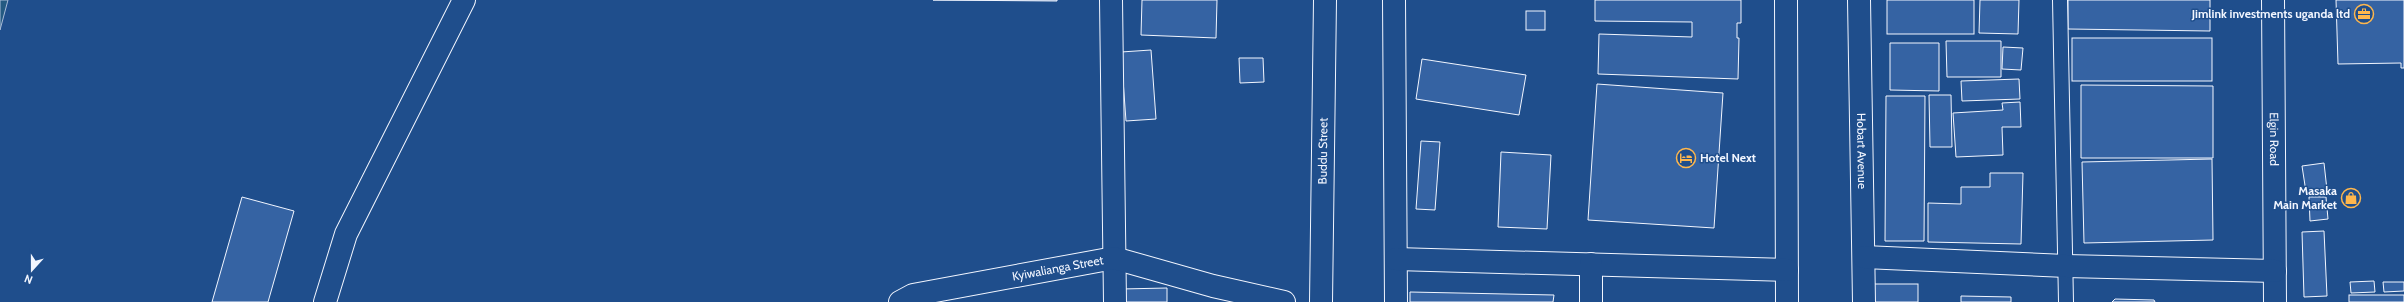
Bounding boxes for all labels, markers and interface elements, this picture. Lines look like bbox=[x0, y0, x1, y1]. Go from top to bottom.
office icon: Jimlink investments uganda ltd bbox=[2353, 3, 2375, 25]
place label: Jimlink investments uganda ltd bbox=[2191, 6, 2350, 21]
street label: Elgin Road bbox=[2267, 112, 2282, 166]
street label: Hobart Avenue bbox=[1854, 113, 1870, 189]
street label: Buddu Street bbox=[1315, 118, 1330, 184]
hotel icon: Hotel Next bbox=[1675, 147, 1697, 169]
place label: Hotel Next bbox=[1700, 150, 1756, 165]
place label: Masaka Main Market bbox=[2273, 183, 2337, 212]
shop icon: Masaka Main Market bbox=[2340, 187, 2362, 209]
north arrow bbox=[12, 250, 52, 290]
street label: Kyiwalianga Street bbox=[1011, 252, 1104, 284]
text: N bbox=[22, 271, 35, 287]

